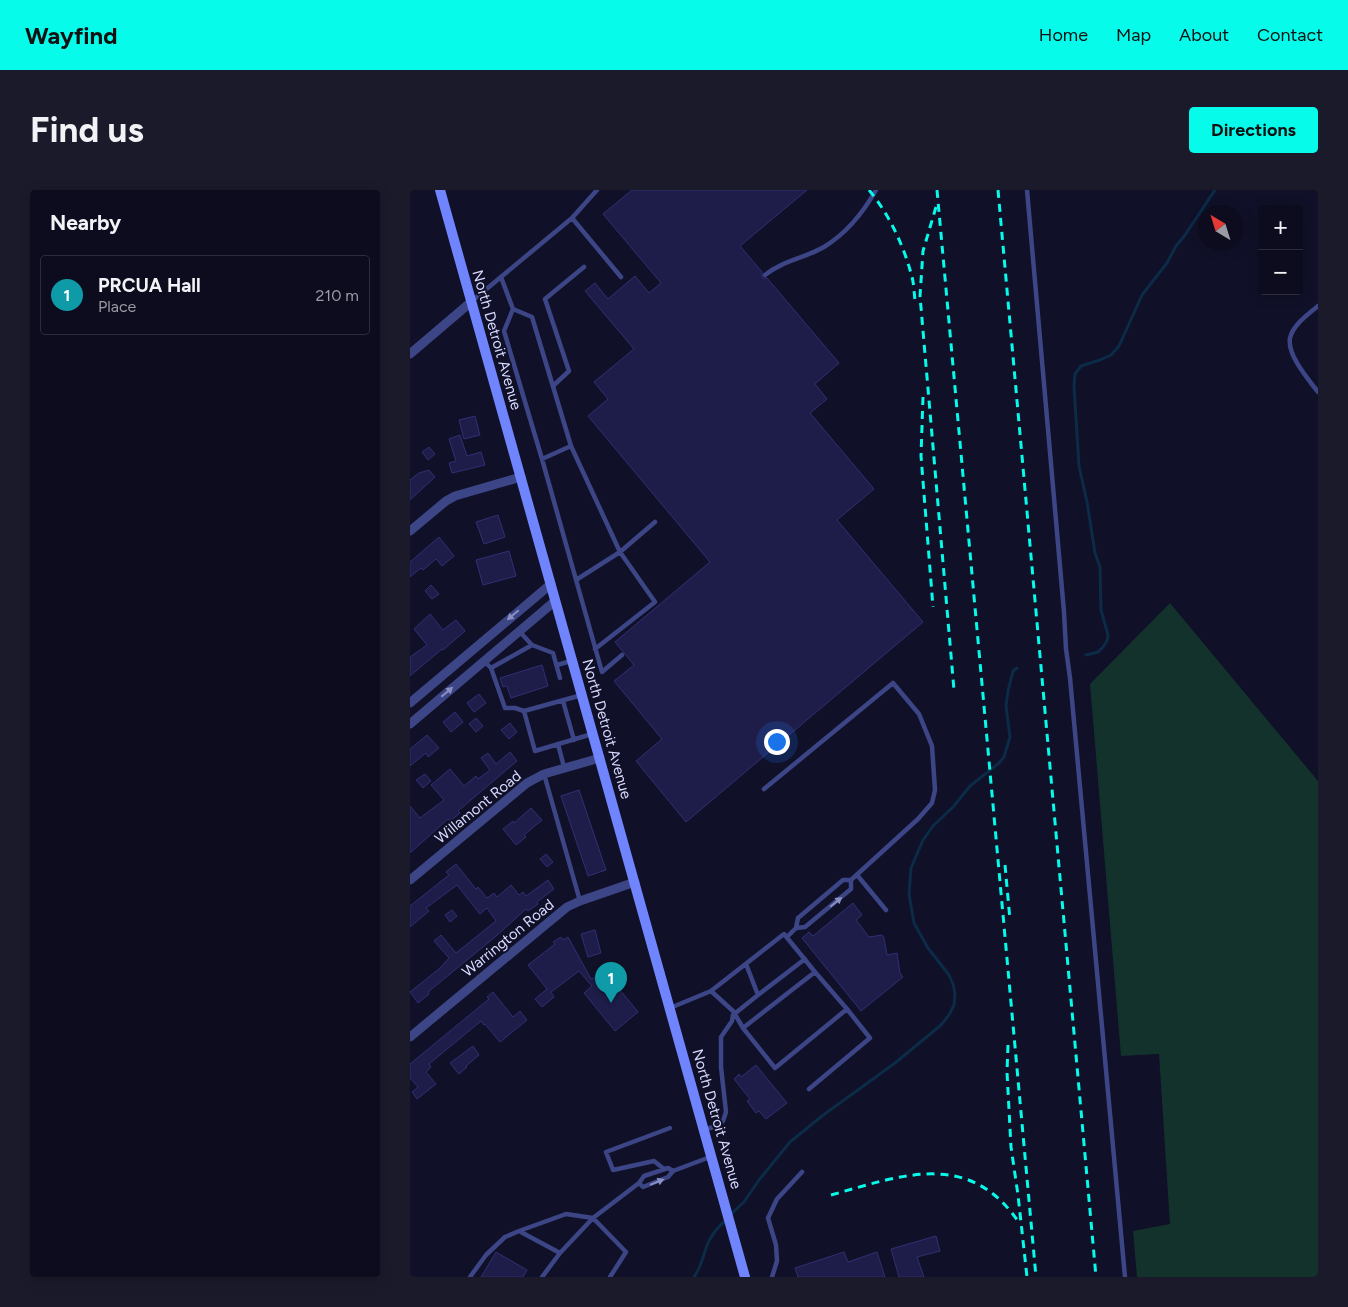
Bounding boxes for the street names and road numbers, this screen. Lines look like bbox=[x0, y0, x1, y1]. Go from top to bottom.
street label: North Detroit Avenue bbox=[468, 268, 526, 412]
street label: North Detroit Avenue bbox=[578, 657, 636, 801]
street label: Willamont Road bbox=[431, 767, 525, 847]
street label: Warrington Road bbox=[458, 895, 558, 981]
street label: North Detroit Avenue bbox=[688, 1047, 746, 1191]

